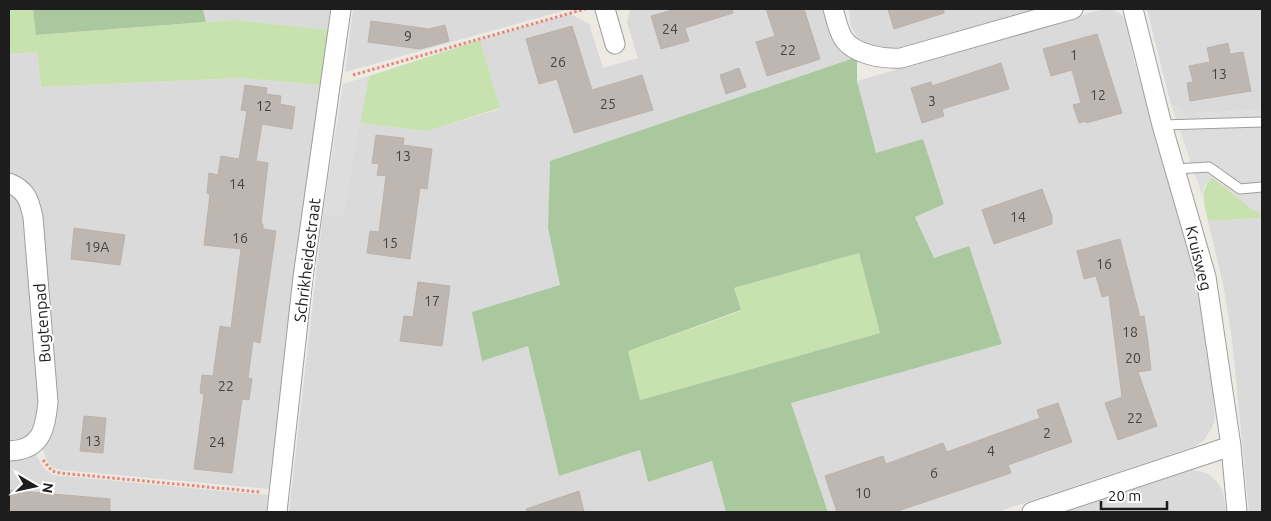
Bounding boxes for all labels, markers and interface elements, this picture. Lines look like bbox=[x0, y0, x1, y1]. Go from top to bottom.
house number: 24 bbox=[662, 21, 678, 37]
house number: 9 bbox=[404, 28, 412, 44]
house number: 22 bbox=[780, 42, 796, 58]
house number: 1 bbox=[1070, 47, 1078, 63]
house number: 26 bbox=[550, 54, 566, 70]
house number: 13 bbox=[1211, 66, 1227, 82]
house number: 12 bbox=[1090, 87, 1106, 103]
house number: 3 bbox=[928, 93, 936, 109]
house number: 25 bbox=[600, 96, 616, 112]
house number: 12 bbox=[256, 98, 272, 114]
house number: 13 bbox=[395, 148, 411, 164]
house number: 14 bbox=[229, 176, 245, 192]
street label: Schrikheidestraat bbox=[290, 196, 324, 323]
house number: 14 bbox=[1010, 209, 1026, 225]
street label: Kruisweg bbox=[1182, 224, 1216, 292]
house number: 16 bbox=[232, 230, 248, 246]
house number: 15 bbox=[382, 235, 398, 251]
house number: 19A bbox=[85, 239, 109, 255]
house number: 16 bbox=[1096, 256, 1112, 272]
street label: Bugtenpad bbox=[30, 283, 54, 363]
house number: 17 bbox=[424, 293, 440, 309]
house number: 18 bbox=[1122, 324, 1138, 340]
house number: 20 bbox=[1125, 350, 1141, 366]
house number: 22 bbox=[218, 378, 234, 394]
house number: 22 bbox=[1127, 410, 1143, 426]
house number: 2 bbox=[1043, 425, 1051, 441]
house number: 13 bbox=[85, 433, 101, 449]
house number: 24 bbox=[209, 434, 225, 450]
house number: 4 bbox=[987, 443, 995, 459]
north arrow bbox=[10, 461, 60, 511]
house number: 6 bbox=[930, 465, 938, 481]
scale bar bbox=[1101, 478, 1167, 510]
text: N bbox=[39, 482, 57, 494]
house number: 10 bbox=[855, 485, 871, 501]
text: 20 m bbox=[1108, 487, 1141, 504]

